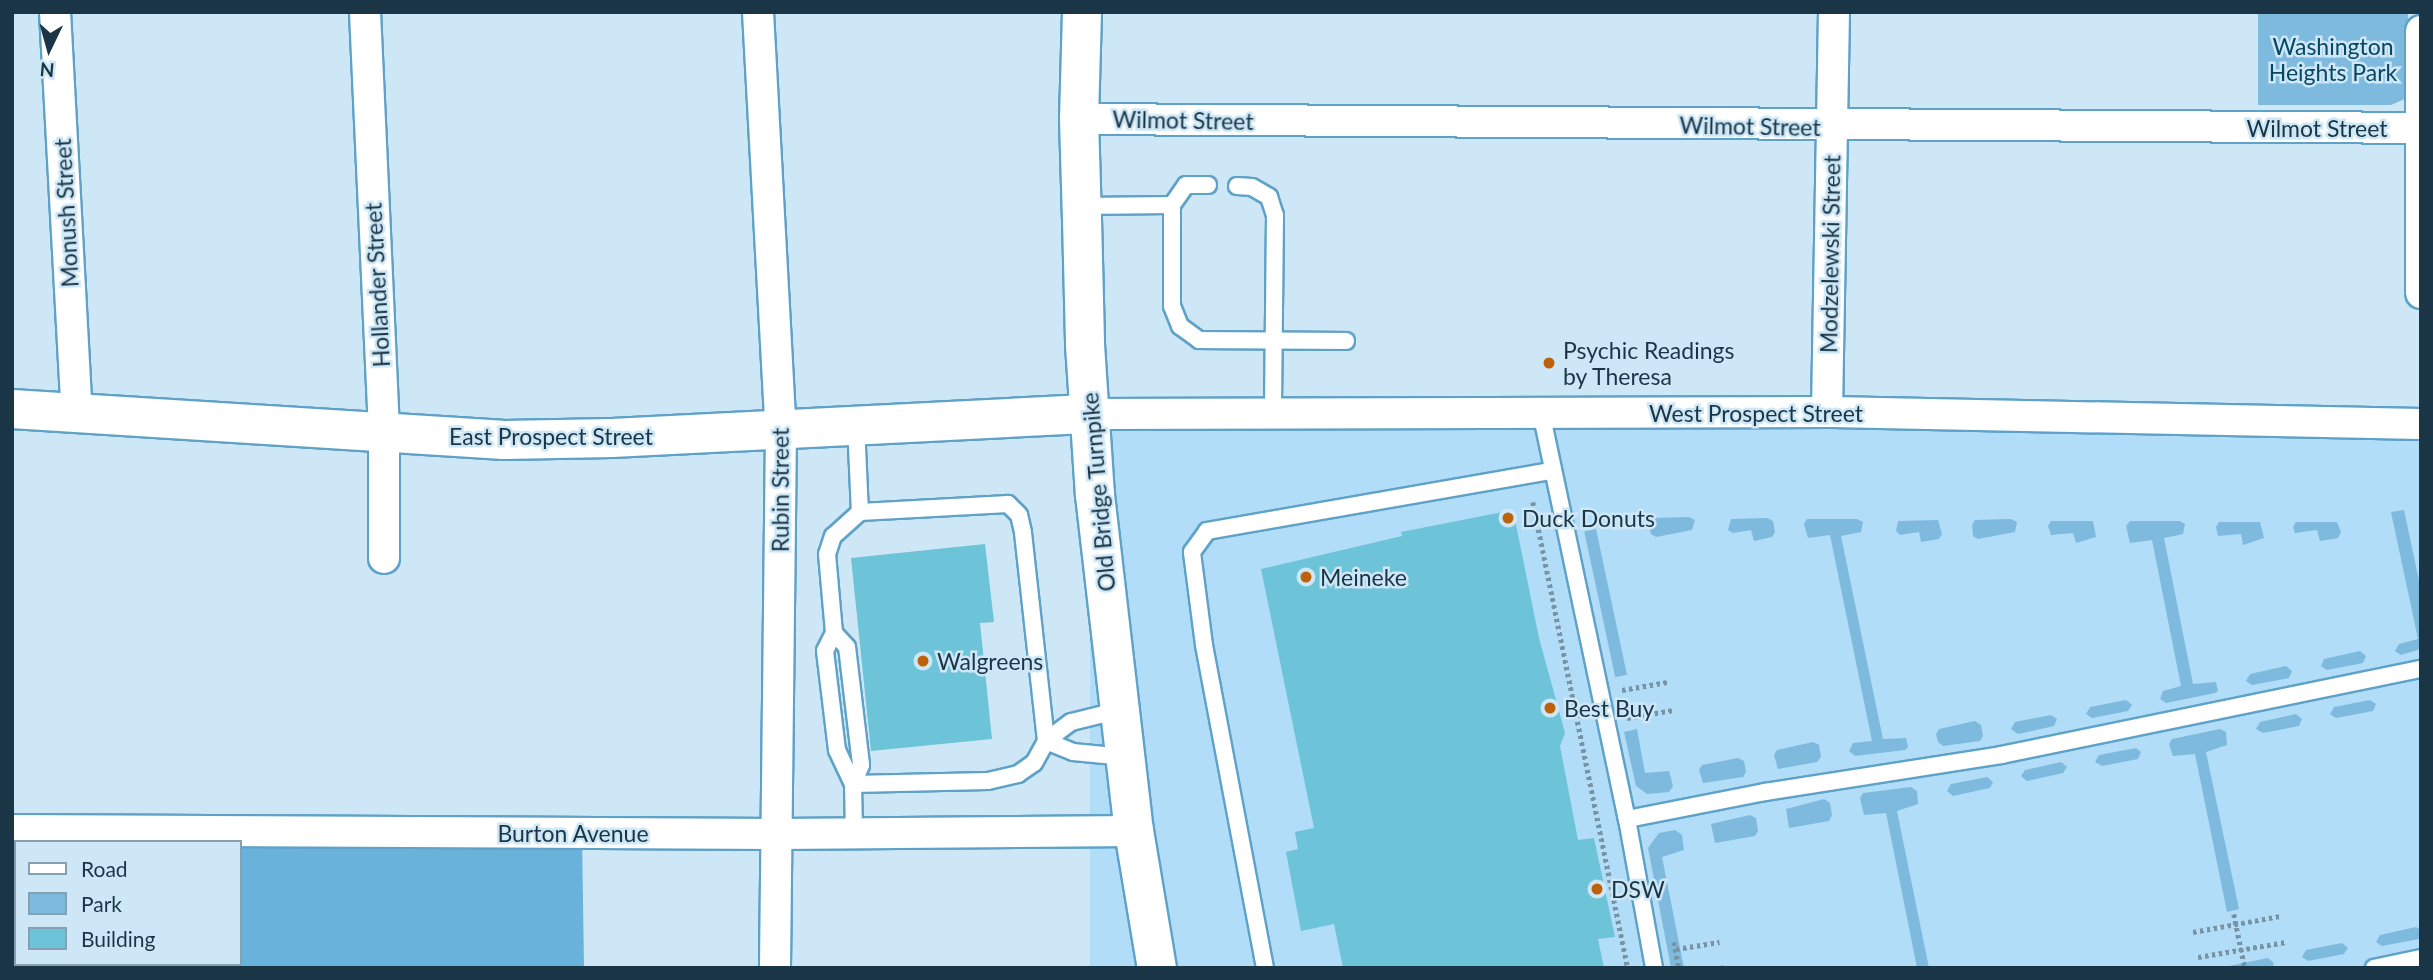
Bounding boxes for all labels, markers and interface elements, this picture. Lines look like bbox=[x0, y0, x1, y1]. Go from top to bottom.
north arrow bbox=[14, 14, 84, 84]
park label: Washington Heights Park bbox=[2269, 32, 2397, 86]
text: N bbox=[39, 58, 55, 83]
street label: Wilmot Street bbox=[1112, 105, 1254, 135]
street label: Wilmot Street bbox=[1679, 111, 1821, 141]
street label: Wilmot Street bbox=[2246, 114, 2388, 142]
street label: Monush Street bbox=[48, 138, 84, 288]
street label: Modzelewski Street bbox=[1814, 155, 1846, 353]
street label: Hollander Street bbox=[359, 202, 395, 368]
place label: Psychic Readings by Theresa bbox=[1563, 336, 1734, 390]
marker: Psychic Readings by Theresa bbox=[1541, 355, 1557, 371]
street label: Old Bridge Turnpike bbox=[1076, 391, 1120, 593]
street label: West Prospect Street bbox=[1649, 399, 1863, 427]
street label: East Prospect Street bbox=[449, 422, 653, 450]
street label: Rubin Street bbox=[766, 428, 794, 552]
place label: Duck Donuts bbox=[1522, 504, 1655, 532]
marker: Duck Donuts bbox=[1500, 510, 1516, 526]
place label: Meineke bbox=[1320, 563, 1407, 591]
marker: Meineke bbox=[1298, 569, 1314, 585]
place label: Walgreens bbox=[937, 647, 1043, 675]
marker: Walgreens bbox=[915, 653, 931, 669]
place label: Best Buy bbox=[1564, 694, 1654, 722]
marker: Best Buy bbox=[1542, 700, 1558, 716]
street label: Burton Avenue bbox=[497, 819, 649, 847]
legend bbox=[14, 840, 242, 966]
text: Road bbox=[81, 856, 128, 881]
place label: DSW bbox=[1611, 875, 1665, 903]
marker: DSW bbox=[1589, 881, 1605, 897]
text: Park bbox=[81, 891, 122, 916]
text: Building bbox=[81, 926, 156, 951]

